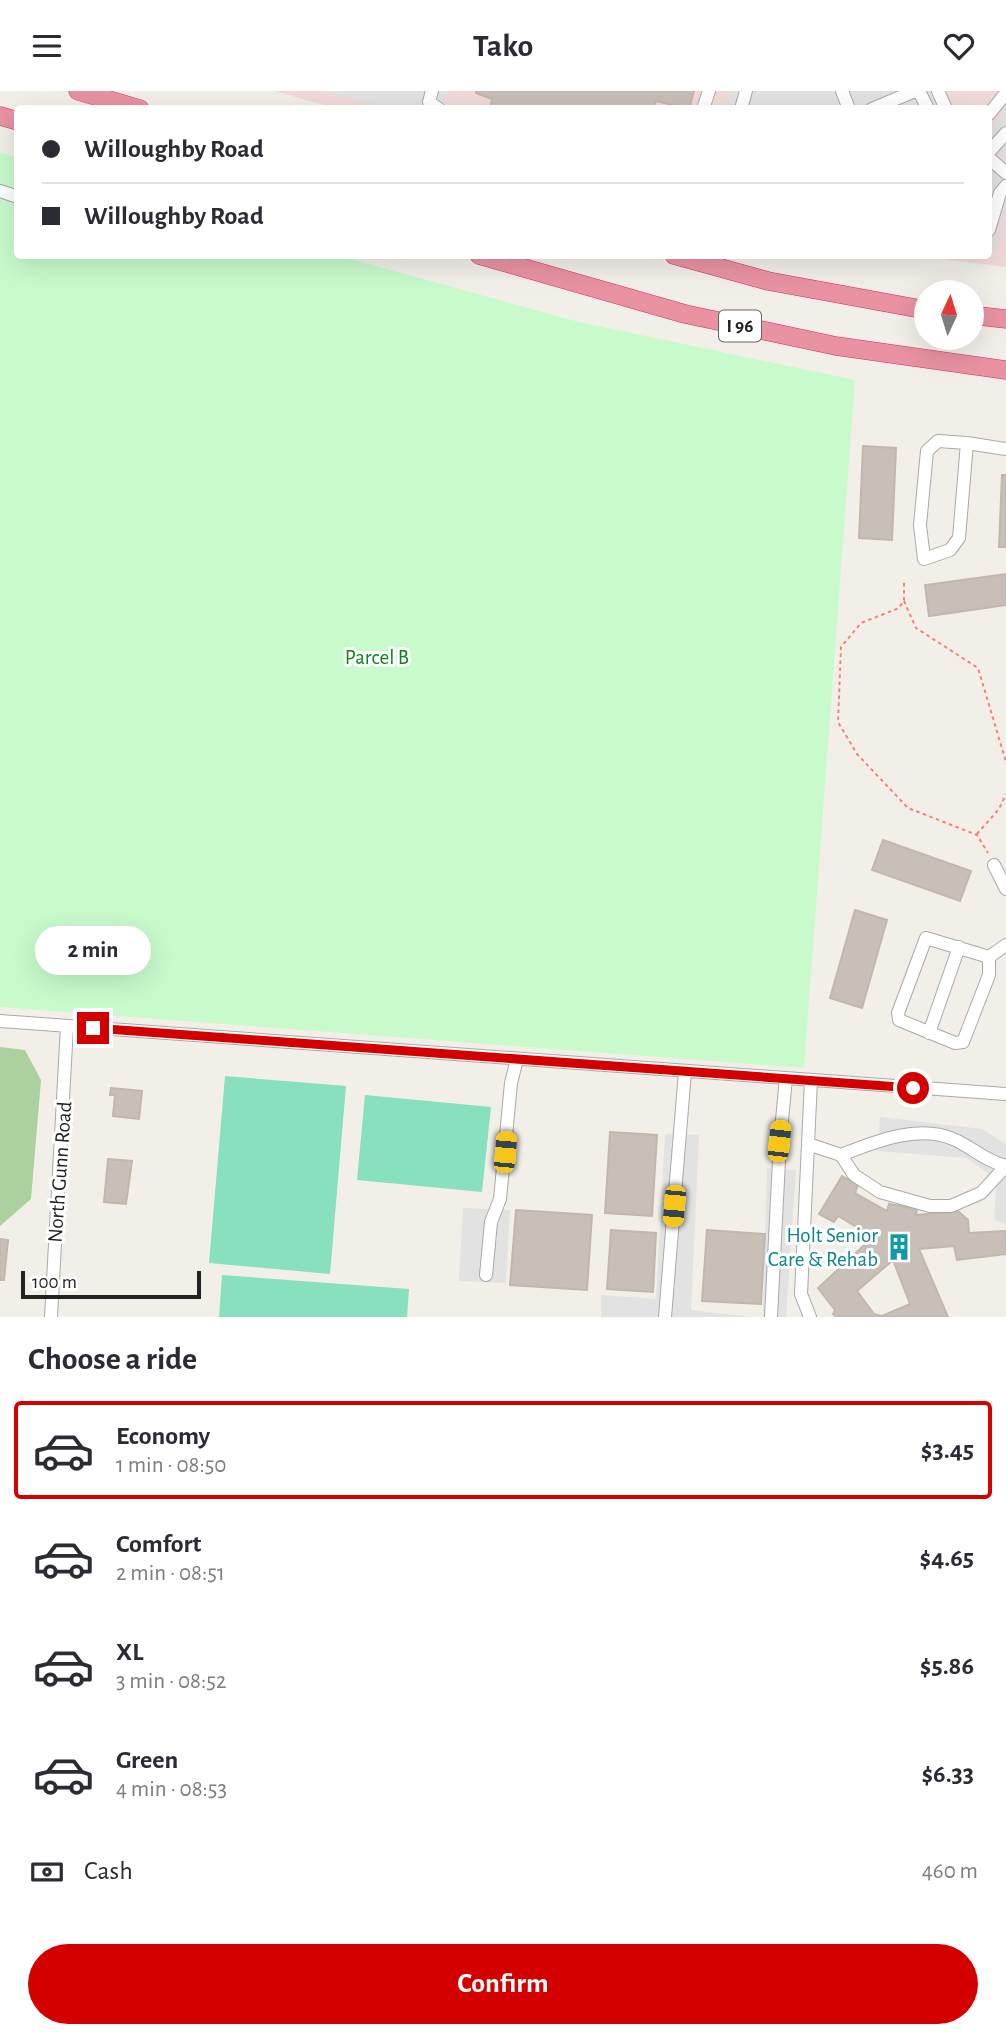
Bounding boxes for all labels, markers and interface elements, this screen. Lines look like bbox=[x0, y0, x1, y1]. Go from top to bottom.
icon: menu bbox=[28, 27, 66, 65]
icon: heart bbox=[940, 27, 978, 65]
text: Tako bbox=[473, 30, 533, 62]
text: Willoughby Road bbox=[84, 136, 264, 162]
text: Willoughby Road bbox=[84, 203, 264, 229]
north arrow bbox=[914, 280, 984, 350]
map controls bbox=[914, 280, 984, 350]
road number: I 96 bbox=[719, 310, 761, 341]
park label: Parcel B bbox=[345, 647, 409, 668]
callout: 2 min bbox=[35, 927, 151, 975]
text: 2 min bbox=[67, 939, 119, 962]
route end bbox=[77, 1012, 109, 1044]
route start bbox=[897, 1072, 929, 1104]
street label: North Gunn Road bbox=[45, 1101, 75, 1243]
car bbox=[767, 1119, 792, 1163]
car bbox=[493, 1130, 518, 1174]
car bbox=[662, 1184, 687, 1228]
place label: Holt Senior Care & Rehab bbox=[768, 1225, 878, 1270]
building icon: Holt Senior Care & Rehab bbox=[884, 1232, 914, 1262]
scale bar bbox=[21, 1268, 201, 1300]
text: 100 m bbox=[32, 1273, 77, 1292]
text: Choose a ride bbox=[28, 1343, 197, 1375]
icon: car bbox=[32, 1419, 95, 1482]
text: Economy bbox=[116, 1423, 210, 1449]
text: $3.45 bbox=[921, 1437, 974, 1463]
text: 1 min · 08:50 bbox=[116, 1454, 226, 1477]
icon: car bbox=[32, 1527, 95, 1590]
text: Comfort bbox=[116, 1531, 201, 1557]
text: $4.65 bbox=[919, 1545, 974, 1571]
text: 2 min · 08:51 bbox=[116, 1562, 225, 1585]
icon: car bbox=[32, 1635, 95, 1698]
text: XL bbox=[116, 1639, 143, 1665]
text: $5.86 bbox=[920, 1653, 974, 1679]
text: 3 min · 08:52 bbox=[116, 1670, 226, 1693]
icon: car bbox=[32, 1743, 95, 1806]
text: Green bbox=[116, 1747, 178, 1773]
text: $6.33 bbox=[921, 1761, 974, 1787]
text: 4 min · 08:53 bbox=[116, 1778, 227, 1801]
icon: cash bbox=[28, 1853, 66, 1891]
text: Cash bbox=[84, 1858, 133, 1884]
text: 460 m bbox=[922, 1860, 978, 1883]
button: Confirm bbox=[28, 1944, 978, 2024]

